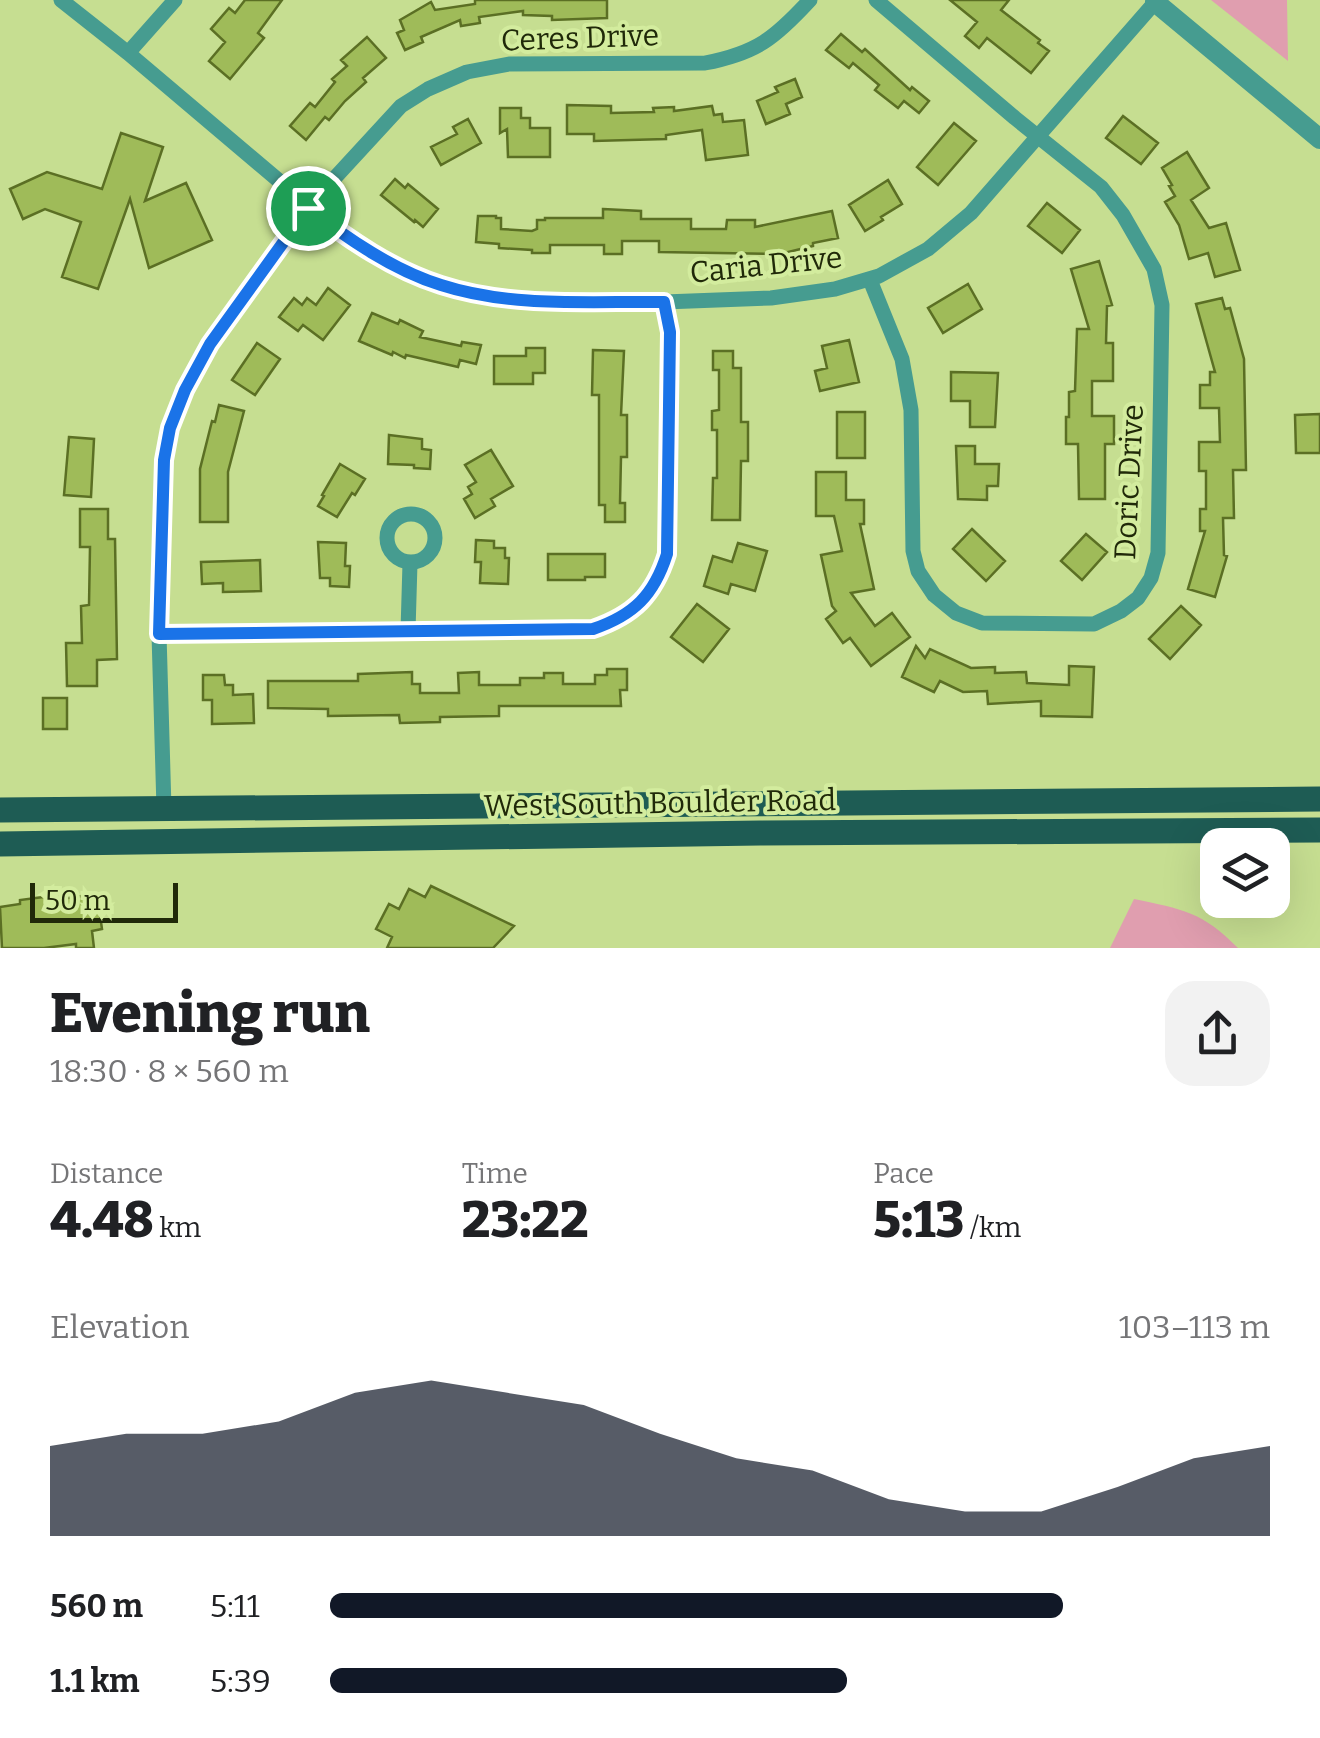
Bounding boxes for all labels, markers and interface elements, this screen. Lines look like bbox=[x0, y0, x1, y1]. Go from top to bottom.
street label: Ceres Drive bbox=[500, 17, 660, 59]
pin bbox=[266, 166, 351, 251]
icon: arrive bbox=[281, 181, 336, 236]
street label: Caria Drive bbox=[688, 239, 844, 291]
street label: Doric Drive bbox=[1107, 403, 1151, 561]
street label: West South Boulder Road bbox=[484, 782, 837, 824]
map controls bbox=[1200, 828, 1290, 918]
button: layers bbox=[1200, 828, 1290, 918]
scale bar bbox=[30, 878, 178, 923]
text: 50 m bbox=[45, 884, 110, 917]
text: Evening run bbox=[50, 981, 370, 1047]
button: share bbox=[1165, 981, 1270, 1086]
text: 18:30 · 8 × 560 m bbox=[50, 1052, 289, 1090]
text: Distance bbox=[50, 1157, 163, 1190]
text: Time bbox=[462, 1157, 528, 1190]
text: Pace bbox=[873, 1157, 934, 1190]
text: 4.48 bbox=[50, 1190, 154, 1250]
text: 23:22 bbox=[462, 1190, 589, 1250]
text: 5:13 bbox=[873, 1190, 964, 1250]
text: km bbox=[154, 1211, 201, 1244]
text: /km bbox=[964, 1211, 1021, 1244]
text: Elevation bbox=[50, 1308, 190, 1346]
text: 103–113 m bbox=[1119, 1308, 1270, 1346]
text: 560 m bbox=[50, 1587, 143, 1625]
text: 5:11 bbox=[210, 1587, 260, 1625]
text: 1.1 km bbox=[50, 1662, 140, 1700]
text: 5:39 bbox=[210, 1662, 271, 1700]

